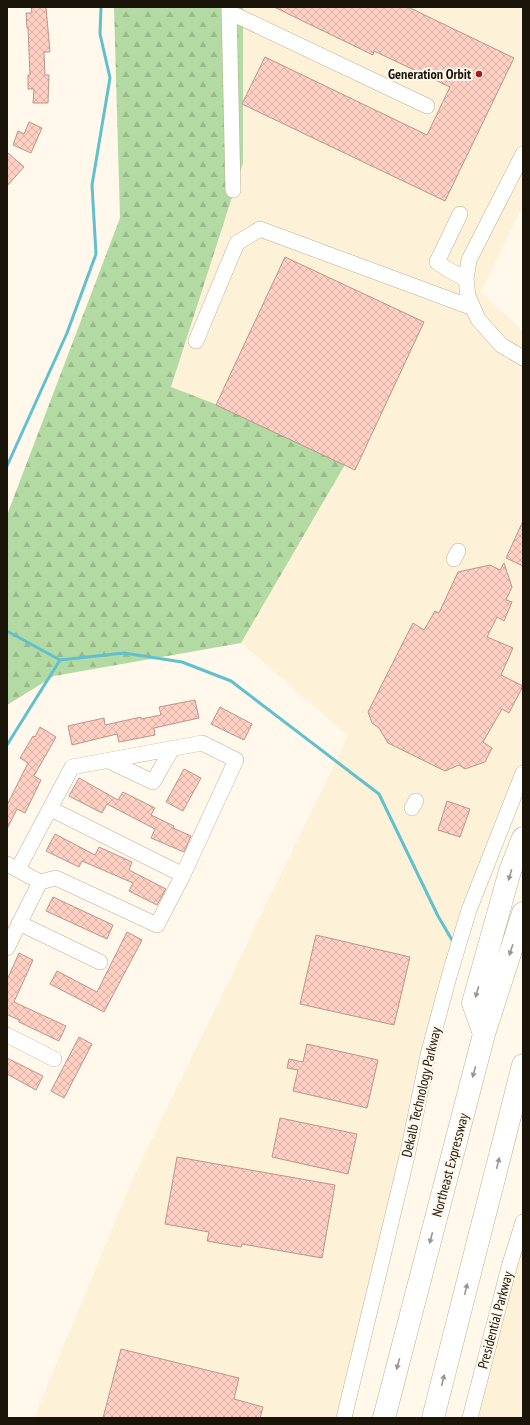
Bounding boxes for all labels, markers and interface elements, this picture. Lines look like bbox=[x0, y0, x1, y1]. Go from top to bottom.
place label: Generation Orbit bbox=[388, 65, 471, 83]
marker: Generation Orbit bbox=[474, 69, 484, 79]
one-way arrow bbox=[507, 869, 513, 881]
one-way arrow bbox=[508, 945, 514, 957]
one-way arrow bbox=[474, 986, 480, 998]
street label: Dekalb Technology Parkway bbox=[397, 1024, 445, 1159]
one-way arrow bbox=[471, 1066, 477, 1078]
street label: Northeast Expressway bbox=[427, 1110, 473, 1219]
one-way arrow bbox=[495, 1157, 501, 1169]
one-way arrow bbox=[427, 1232, 433, 1244]
street label: Presidential Parkway bbox=[473, 1269, 517, 1371]
one-way arrow bbox=[463, 1283, 469, 1295]
one-way arrow bbox=[394, 1358, 400, 1370]
one-way arrow bbox=[440, 1374, 446, 1386]

